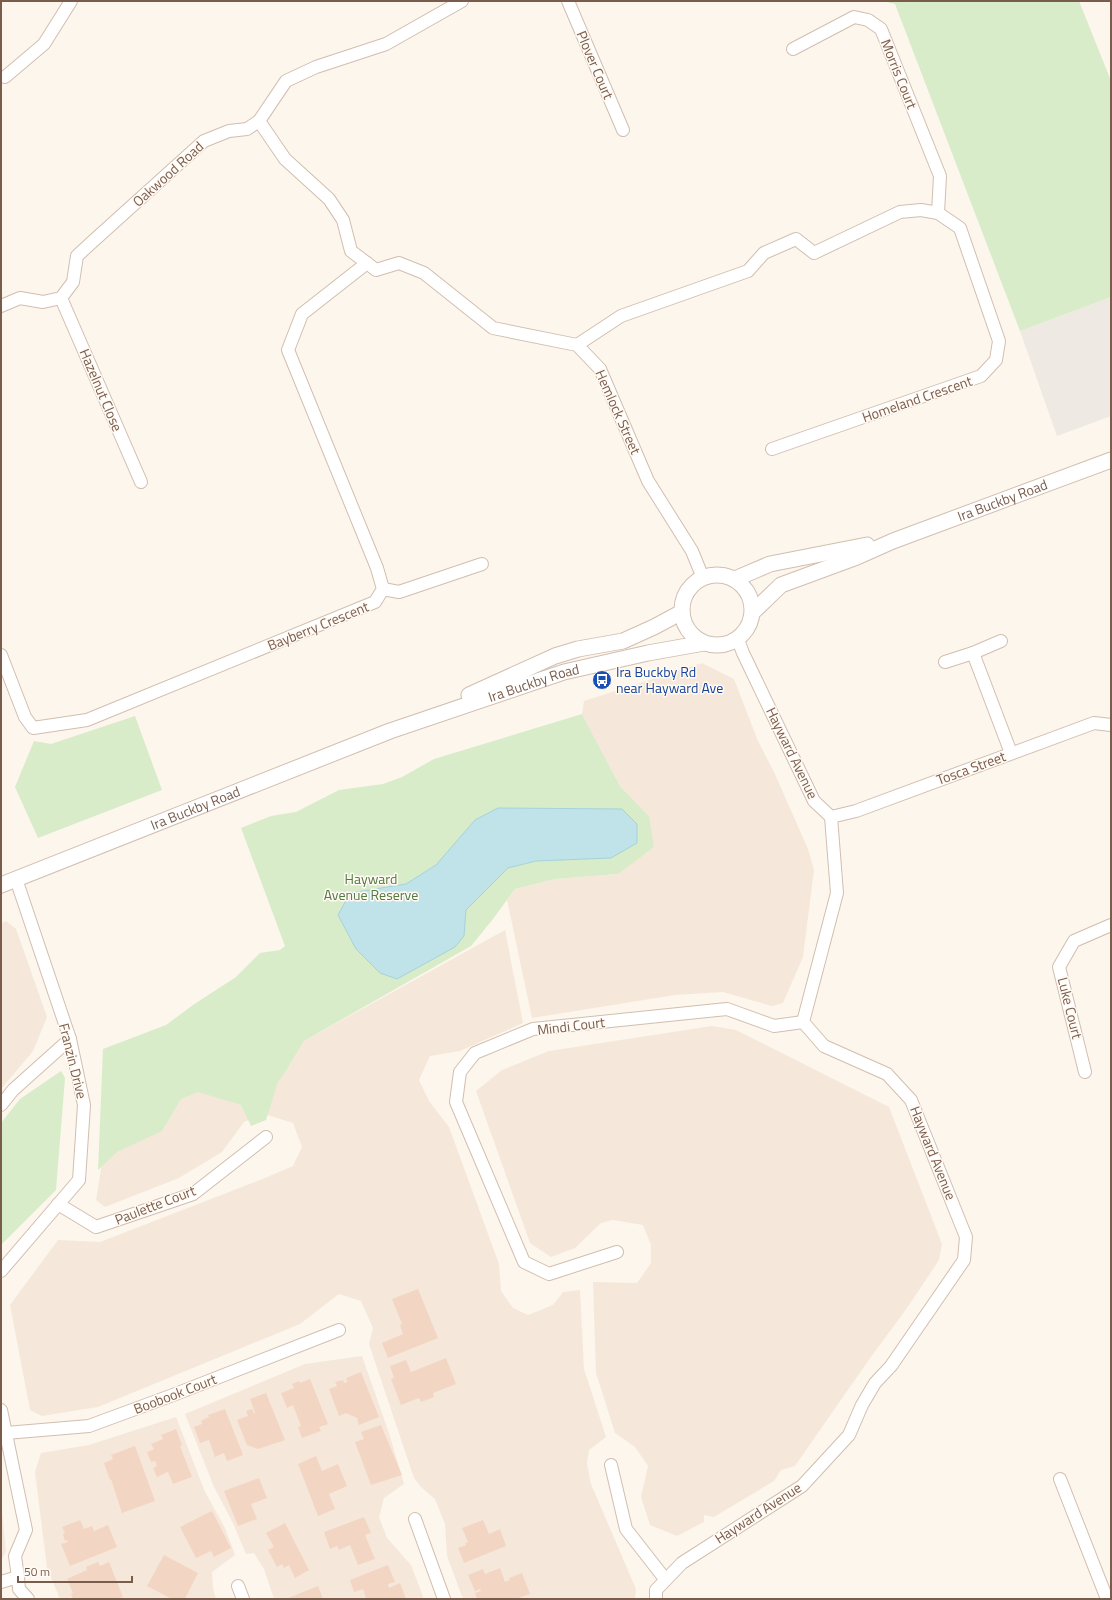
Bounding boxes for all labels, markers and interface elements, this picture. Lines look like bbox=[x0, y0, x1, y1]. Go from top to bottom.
street label: Plover Court bbox=[572, 27, 619, 102]
street label: Morris Court bbox=[876, 36, 923, 112]
street label: Oakwood Road bbox=[128, 136, 208, 211]
street label: Hazelnut Close bbox=[75, 345, 128, 434]
street label: Hemlock Street bbox=[590, 366, 647, 458]
street label: Homeland Crescent bbox=[859, 370, 975, 427]
street label: Ira Buckby Road bbox=[954, 474, 1050, 526]
street label: Bayberry Crescent bbox=[264, 596, 372, 655]
street label: Ira Buckby Road bbox=[485, 658, 581, 707]
place label: Ira Buckby Rd near Hayward Ave bbox=[616, 661, 723, 698]
bus stop icon: Ira Buckby Rd near Hayward Ave bbox=[591, 669, 613, 691]
street label: Hayward Avenue bbox=[761, 703, 824, 802]
street label: Tosca Street bbox=[933, 745, 1008, 790]
street label: Ira Buckby Road bbox=[147, 780, 243, 835]
park label: Hayward Avenue Reserve bbox=[324, 868, 418, 905]
street label: Luke Court bbox=[1053, 975, 1088, 1041]
street label: Mindi Court bbox=[536, 1011, 606, 1040]
street label: Franzin Drive bbox=[54, 1021, 93, 1101]
street label: Hayward Avenue bbox=[905, 1103, 962, 1203]
street label: Paulette Court bbox=[111, 1179, 198, 1230]
street label: Boobook Court bbox=[130, 1368, 219, 1419]
street label: Hayward Avenue bbox=[710, 1477, 805, 1549]
scale bar bbox=[18, 1558, 132, 1584]
text: 50 m bbox=[24, 1562, 50, 1581]

